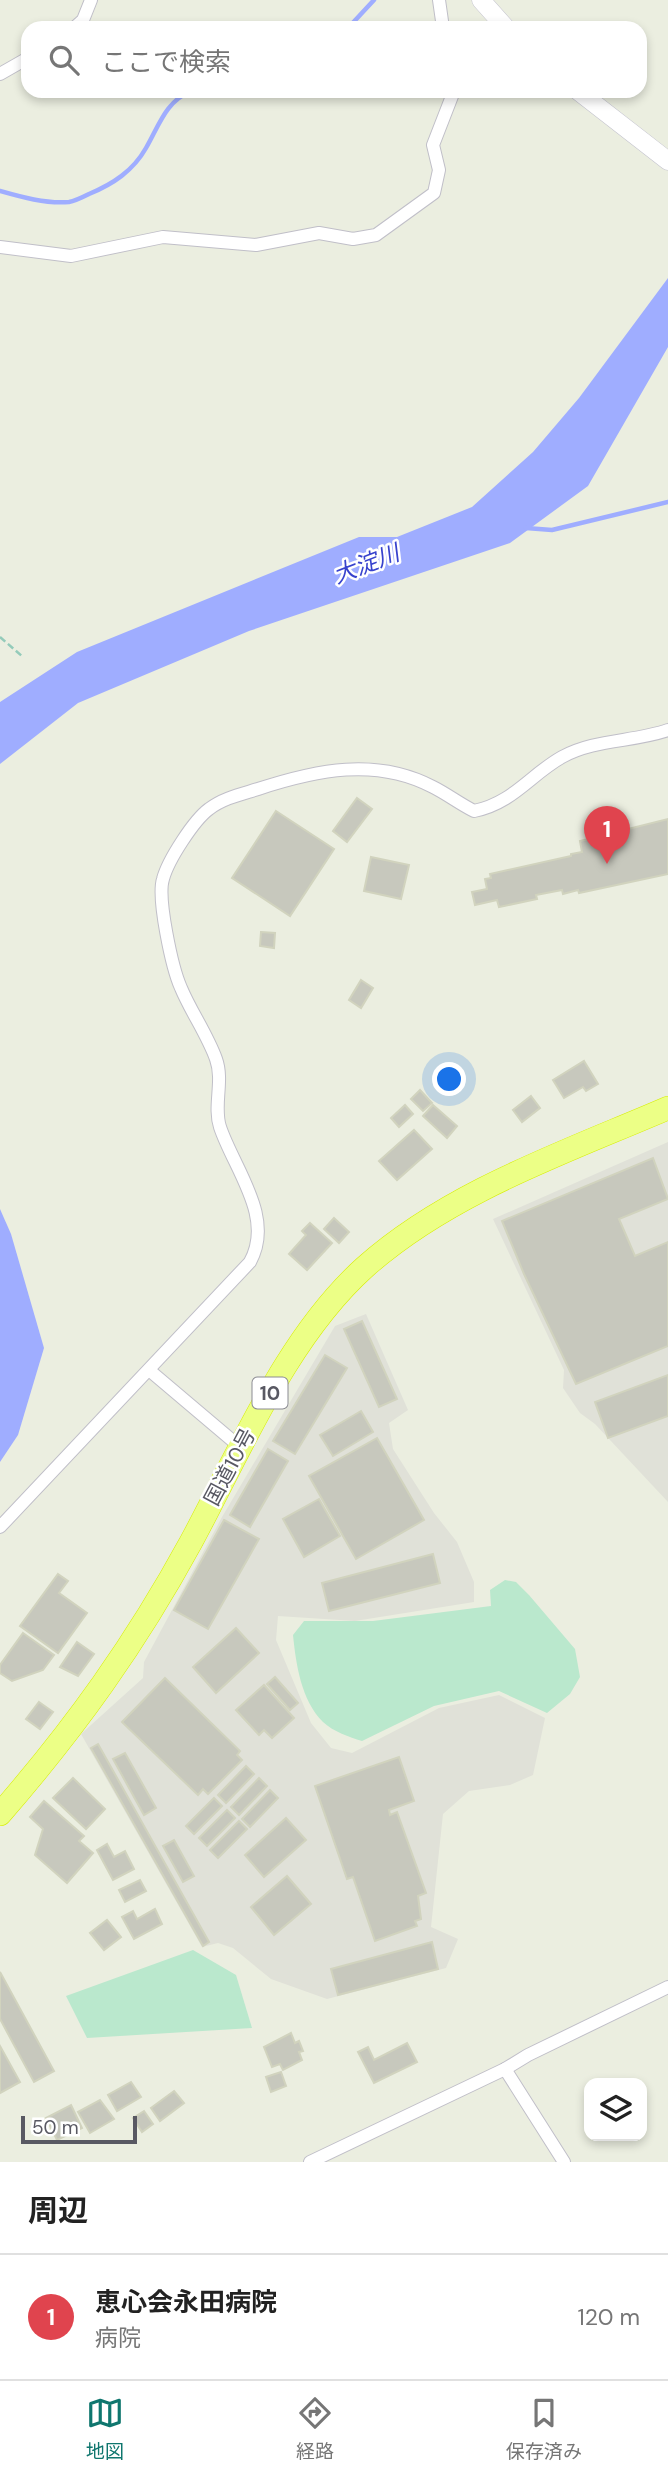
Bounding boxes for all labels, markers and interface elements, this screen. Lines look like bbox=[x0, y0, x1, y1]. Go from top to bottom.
search box bbox=[21, 21, 647, 98]
icon: search bbox=[45, 41, 83, 79]
text: ここで検索 bbox=[101, 45, 231, 79]
water label: 大淀川 bbox=[328, 537, 406, 590]
pin: 1 bbox=[584, 806, 630, 864]
your location bbox=[432, 1062, 466, 1096]
road number: 10 bbox=[252, 1378, 288, 1408]
street label: 国道10号 bbox=[198, 1423, 262, 1511]
map controls bbox=[584, 2078, 647, 2141]
button: layers bbox=[584, 2078, 647, 2141]
scale bar bbox=[21, 2113, 136, 2145]
text: 50 m bbox=[32, 2115, 79, 2140]
text: 周辺 bbox=[28, 2191, 88, 2230]
text: 恵心会永田病院 bbox=[95, 2285, 277, 2319]
text: 1 bbox=[47, 2302, 55, 2332]
text: 120 m bbox=[577, 2302, 640, 2332]
text: 病院 bbox=[95, 2323, 141, 2353]
tab: 地図 bbox=[86, 2394, 124, 2464]
tab: 経路 bbox=[296, 2394, 334, 2464]
tab: 保存済み bbox=[506, 2394, 582, 2464]

